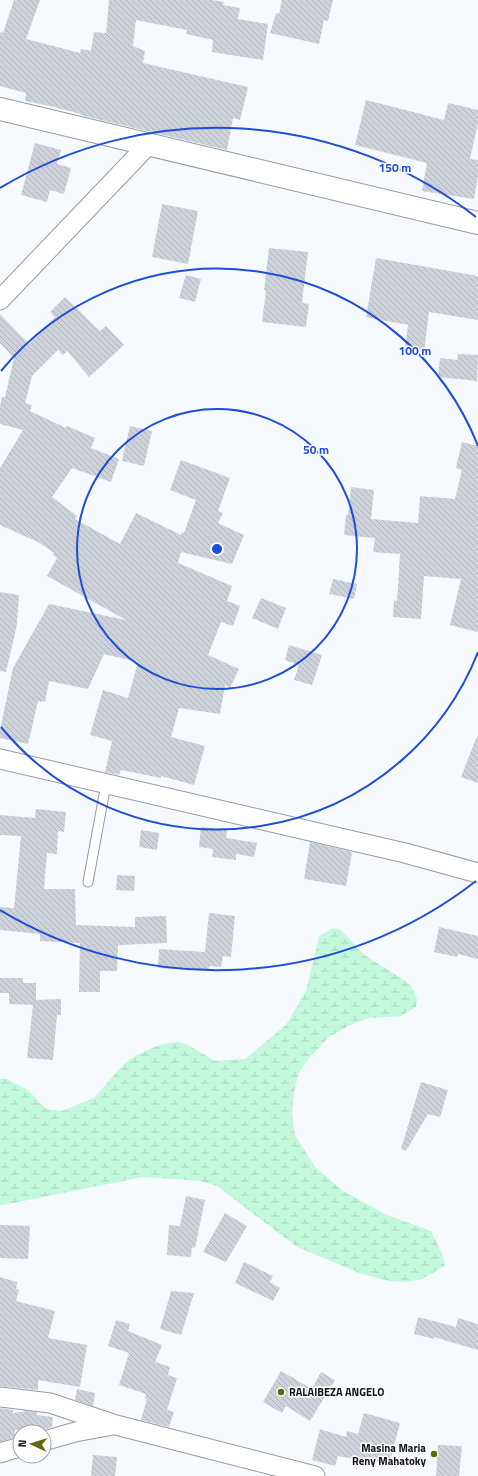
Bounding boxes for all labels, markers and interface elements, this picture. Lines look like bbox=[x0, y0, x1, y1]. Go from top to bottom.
text: 150 m bbox=[379, 158, 411, 177]
text: 100 m bbox=[399, 341, 431, 360]
text: 50 m bbox=[303, 440, 329, 459]
centre of rings bbox=[210, 542, 224, 556]
place label: RALAIBEZA ANGELO bbox=[289, 1384, 384, 1400]
marker: RALAIBEZA ANGELO bbox=[276, 1387, 286, 1397]
north arrow bbox=[12, 1424, 52, 1464]
text: N bbox=[14, 1439, 30, 1448]
place label: Masina Maria Reny Mahatoky bbox=[352, 1440, 426, 1469]
marker: Masina Maria Reny Mahatoky bbox=[429, 1449, 439, 1459]

